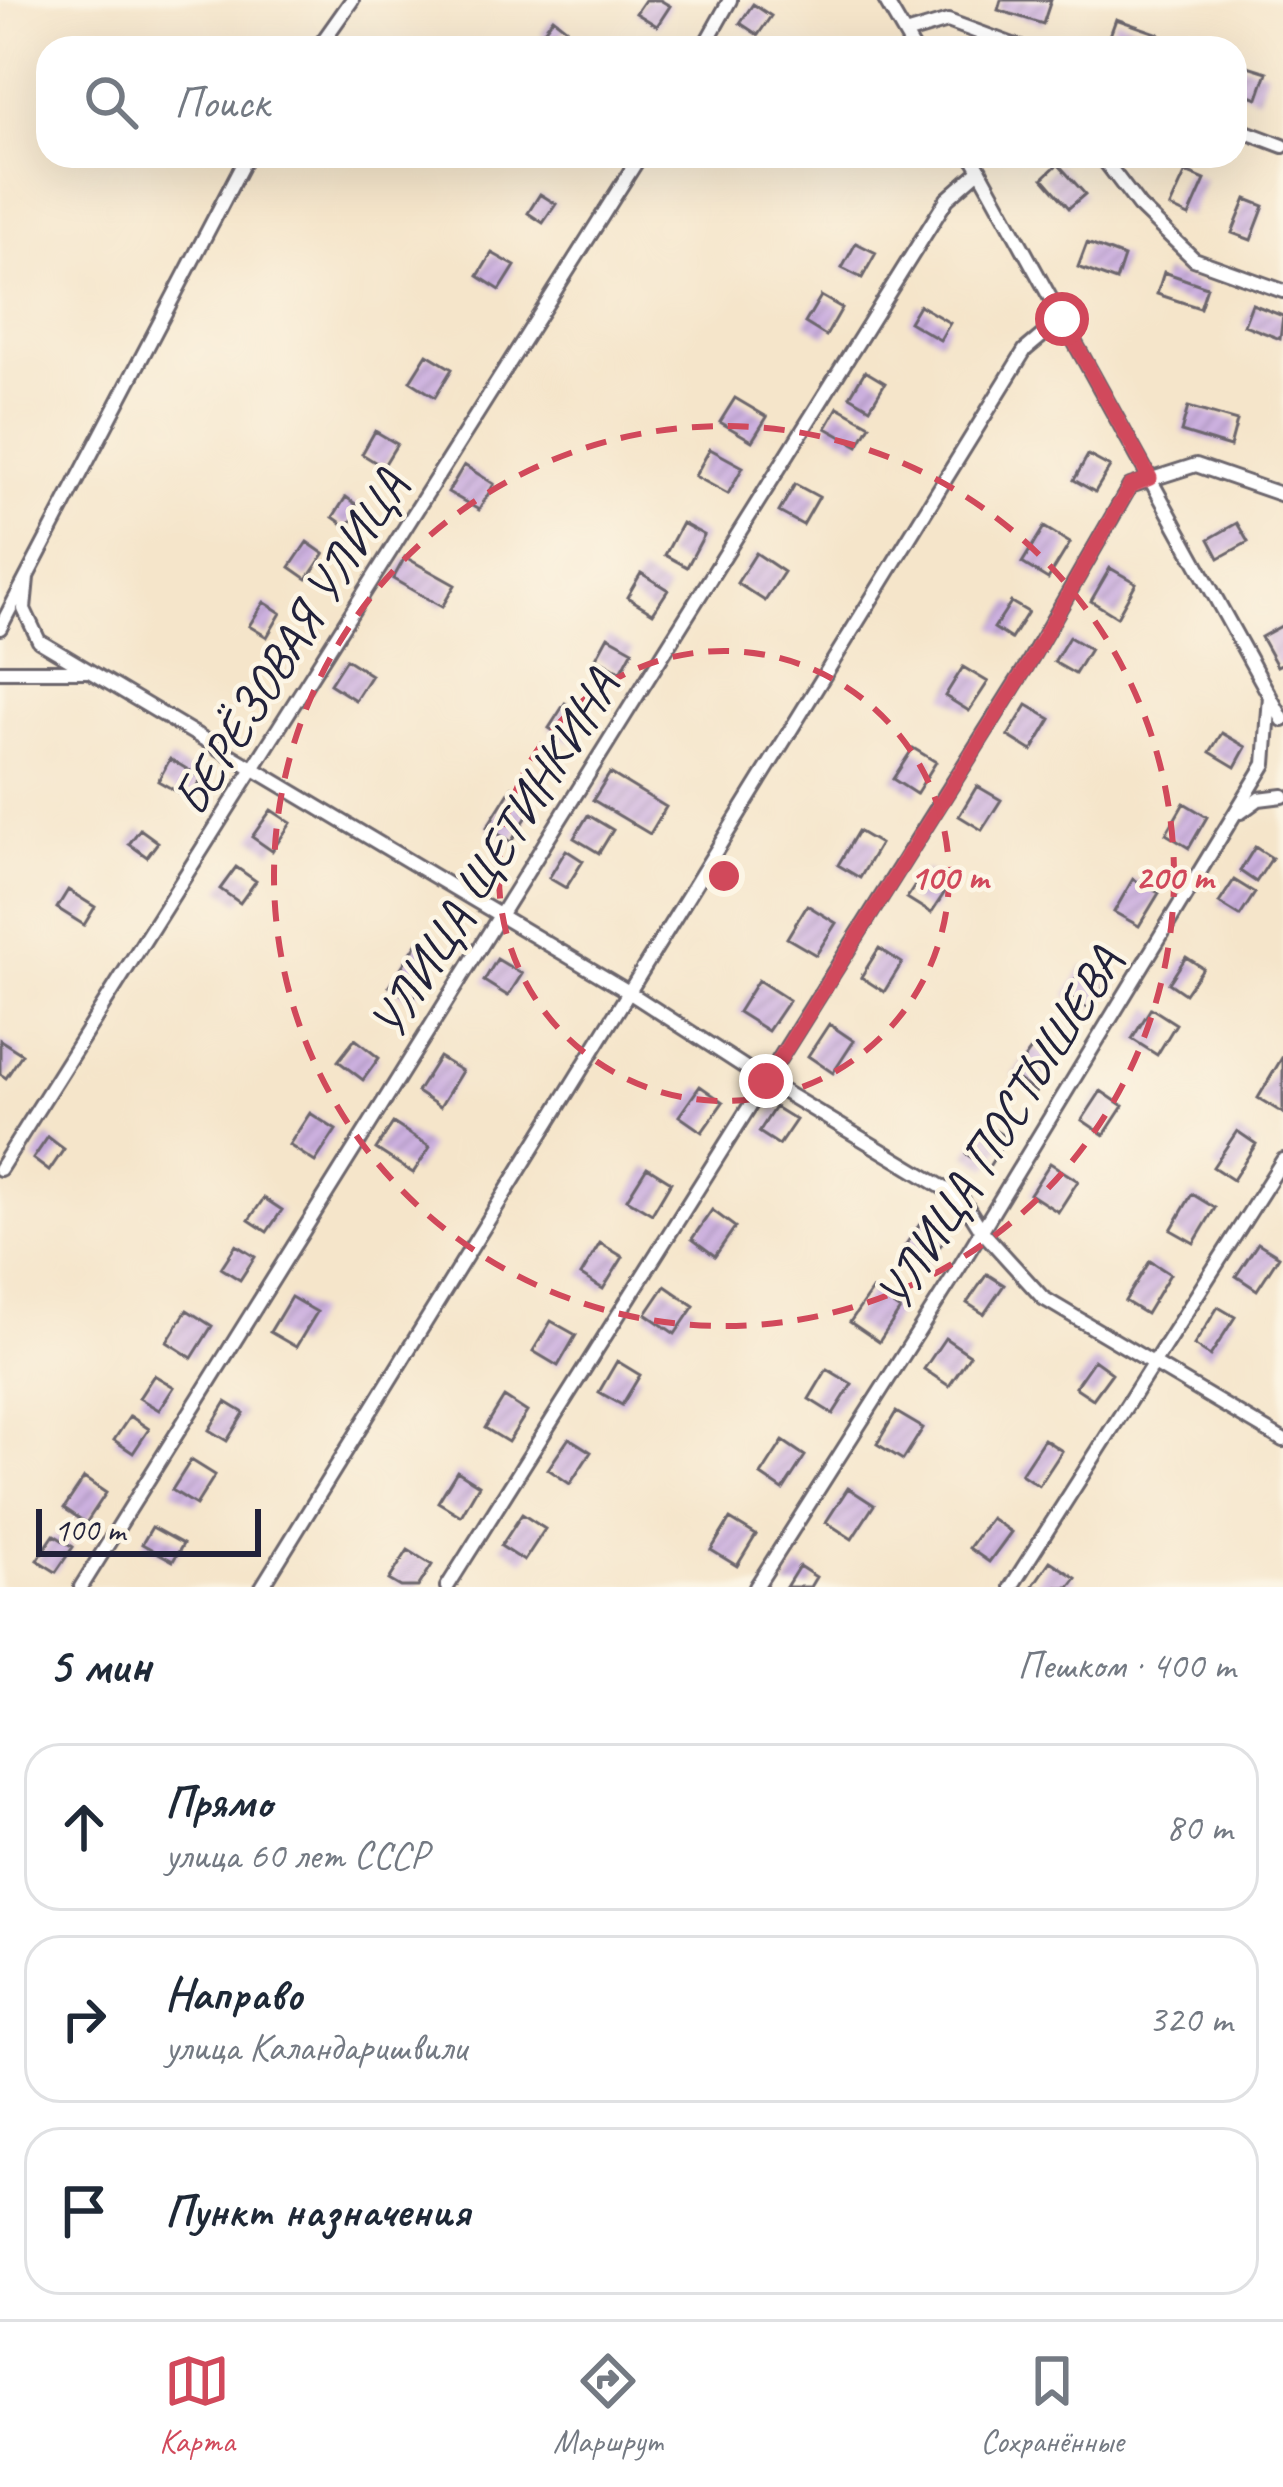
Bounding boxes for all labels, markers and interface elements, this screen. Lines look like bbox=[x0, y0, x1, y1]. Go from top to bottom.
search box bbox=[36, 36, 1247, 168]
icon: search bbox=[78, 69, 144, 135]
text: Поиск bbox=[174, 74, 269, 131]
route start bbox=[1035, 292, 1089, 346]
street label: БЕРЁЗОВАЯ УЛИЦА bbox=[158, 457, 422, 827]
street label: УЛИЦА ЩЕТИНКИНА bbox=[355, 657, 634, 1050]
text: 100 m bbox=[910, 854, 991, 900]
text: 200 m bbox=[1135, 854, 1216, 900]
centre of rings bbox=[703, 855, 745, 897]
street label: УЛИЦА ПОСТЫШЕВА bbox=[861, 934, 1137, 1322]
route end bbox=[739, 1054, 793, 1108]
scale bar bbox=[36, 1503, 261, 1556]
text: 100 m bbox=[54, 1509, 125, 1551]
text: 5 мин bbox=[48, 1633, 151, 1697]
text: Пешком · 400 m bbox=[1017, 1641, 1235, 1690]
text: Прямо bbox=[165, 1774, 272, 1831]
icon: ahead bbox=[51, 1794, 117, 1860]
text: 80 m bbox=[1166, 1803, 1232, 1852]
text: улица 60 лет СССР bbox=[165, 1831, 428, 1880]
text: Направо bbox=[165, 1966, 303, 2023]
icon: right bbox=[51, 1986, 117, 2052]
text: 320 m bbox=[1148, 1995, 1232, 2044]
text: улица Каландаришвили bbox=[165, 2023, 466, 2072]
icon: arrive bbox=[51, 2178, 117, 2244]
text: Пункт назначения bbox=[165, 2183, 470, 2240]
tab: Карта bbox=[159, 2348, 235, 2462]
tab: Маршрут bbox=[553, 2348, 662, 2462]
tab: Сохранённые bbox=[980, 2348, 1124, 2462]

